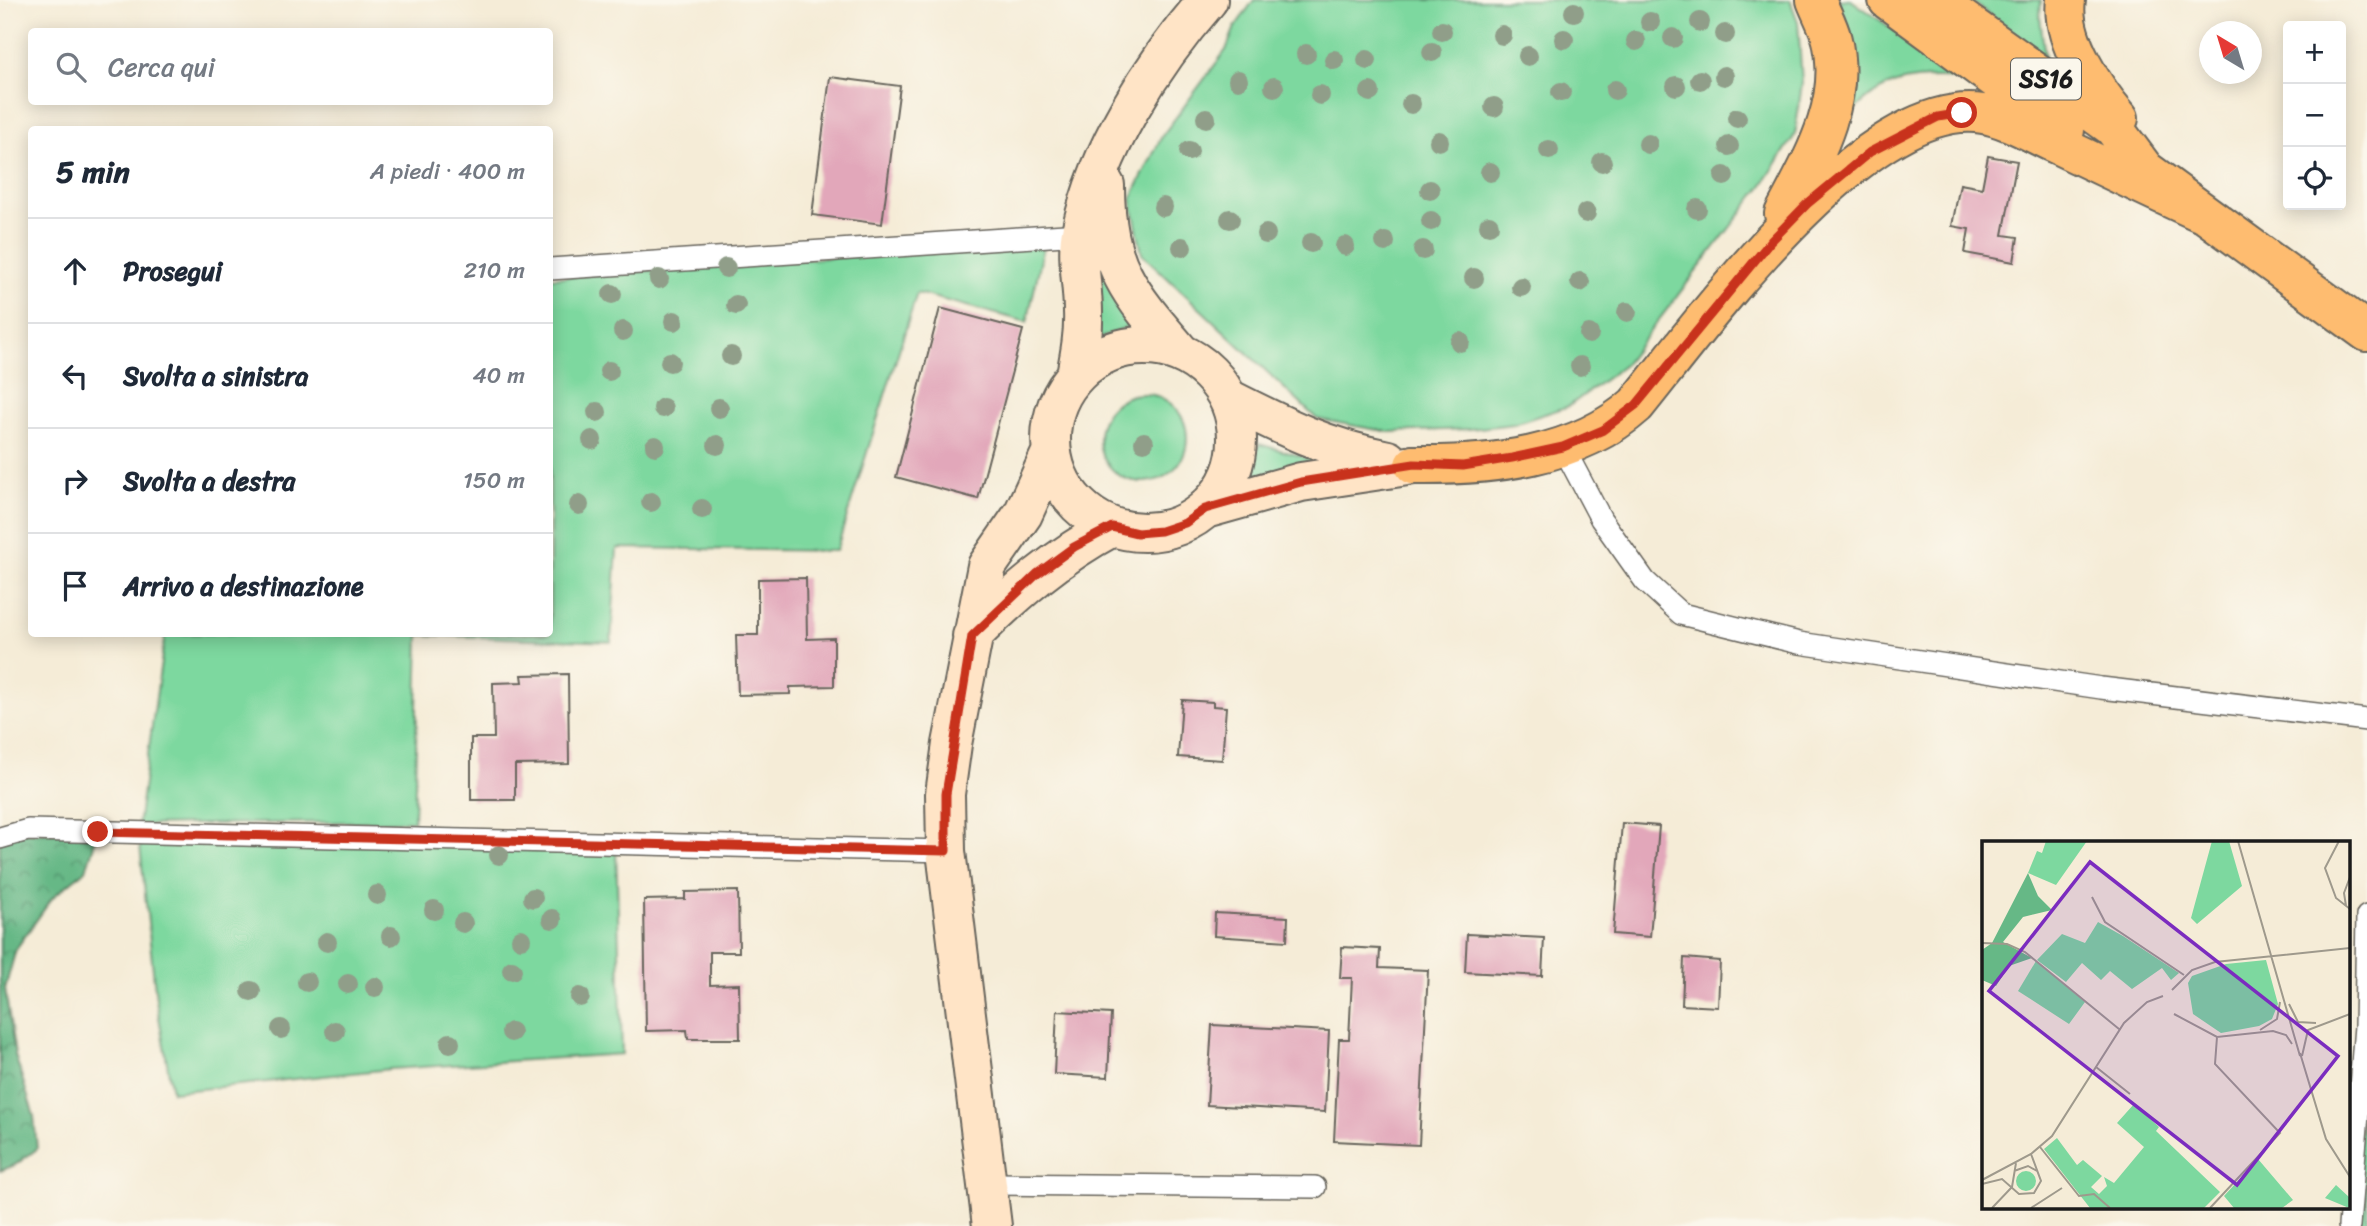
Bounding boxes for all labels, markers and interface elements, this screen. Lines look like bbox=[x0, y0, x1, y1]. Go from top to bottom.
north arrow bbox=[2199, 21, 2262, 84]
map controls bbox=[2283, 21, 2346, 210]
button: + bbox=[2283, 21, 2346, 84]
search box bbox=[28, 28, 553, 105]
text: Cerca qui bbox=[108, 44, 215, 90]
icon: search bbox=[52, 48, 90, 86]
road number: SS16 bbox=[2011, 58, 2081, 100]
button: − bbox=[2283, 84, 2346, 147]
route start bbox=[1946, 97, 1977, 128]
text: 5 min bbox=[56, 145, 130, 199]
button: locate bbox=[2283, 147, 2346, 210]
text: A piedi · 400 m bbox=[370, 151, 525, 192]
text: Prosegui bbox=[123, 248, 222, 294]
text: 210 m bbox=[464, 250, 525, 291]
icon: ahead bbox=[56, 252, 94, 290]
text: Svolta a sinistra bbox=[123, 353, 308, 399]
text: 40 m bbox=[472, 355, 525, 396]
icon: left bbox=[56, 357, 94, 395]
text: Svolta a destra bbox=[123, 458, 295, 504]
text: 150 m bbox=[463, 460, 525, 501]
icon: right bbox=[56, 462, 94, 500]
text: Arrivo a destinazione bbox=[123, 563, 364, 609]
icon: arrive bbox=[56, 567, 94, 605]
route end bbox=[82, 816, 113, 847]
inset map bbox=[1982, 841, 2350, 1208]

